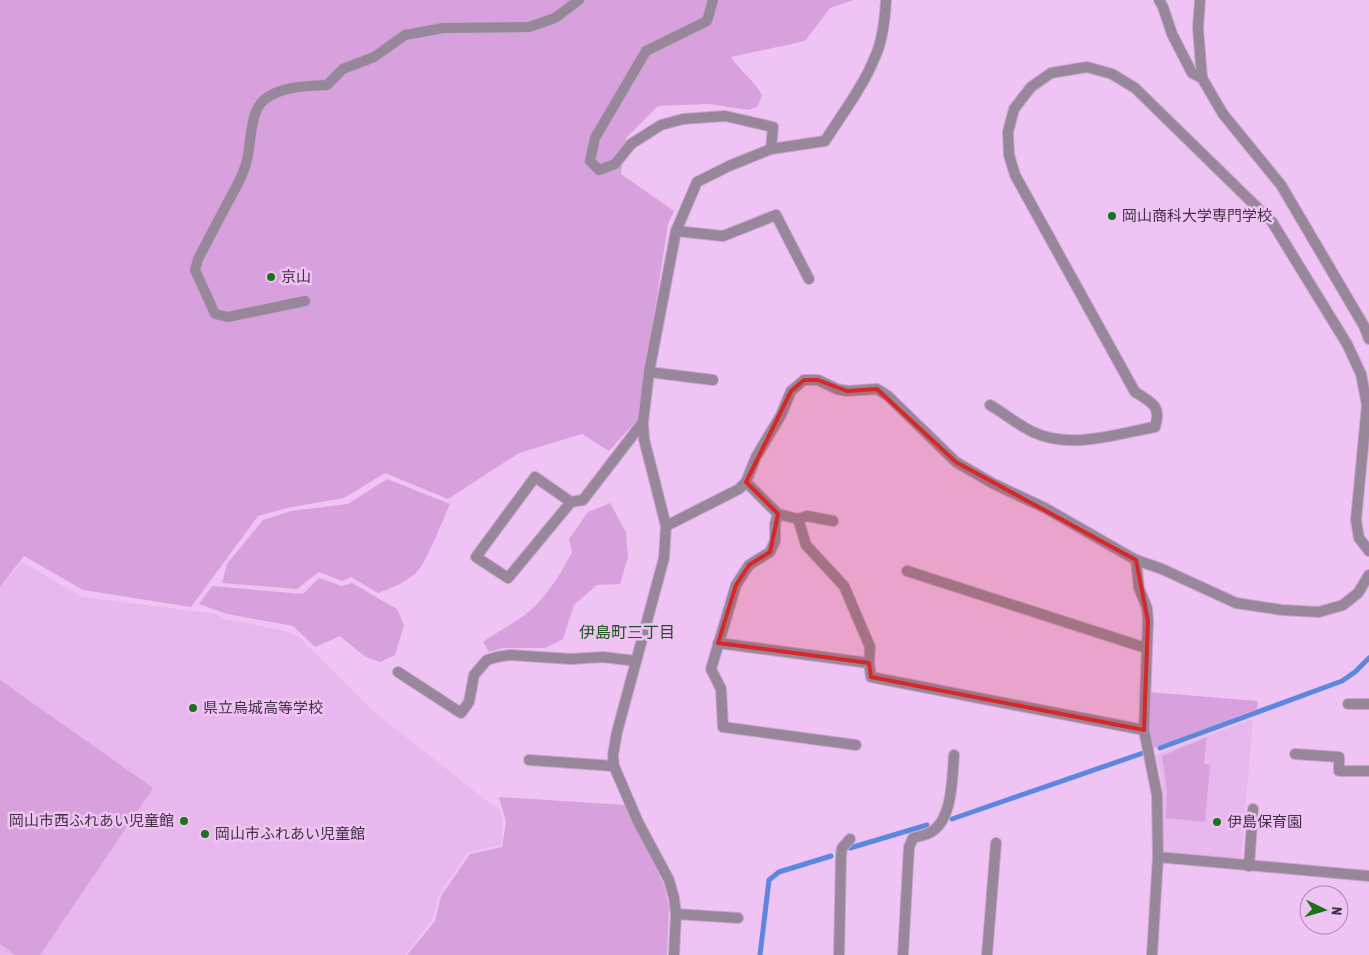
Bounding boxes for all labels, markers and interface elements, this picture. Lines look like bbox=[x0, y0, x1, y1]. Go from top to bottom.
place label: 岡山商科大学専門学校 bbox=[1122, 207, 1272, 224]
marker: 岡山商科大学専門学校 bbox=[1106, 210, 1118, 222]
place label: 京山 bbox=[281, 268, 311, 285]
marker: 京山 bbox=[265, 271, 277, 283]
district label: 伊島町三丁目 bbox=[579, 623, 675, 641]
place label: 県立烏城高等学校 bbox=[203, 699, 323, 716]
marker: 県立烏城高等学校 bbox=[187, 702, 199, 714]
place label: 岡山市西ふれあい児童館 bbox=[9, 812, 174, 829]
place label: 伊島保育園 bbox=[1227, 813, 1302, 830]
marker: 岡山市西ふれあい児童館 bbox=[178, 815, 190, 827]
marker: 伊島保育園 bbox=[1211, 816, 1223, 828]
place label: 岡山市ふれあい児童館 bbox=[215, 825, 365, 842]
marker: 岡山市ふれあい児童館 bbox=[199, 828, 211, 840]
north arrow bbox=[1299, 885, 1349, 935]
text: N bbox=[1329, 906, 1345, 916]

